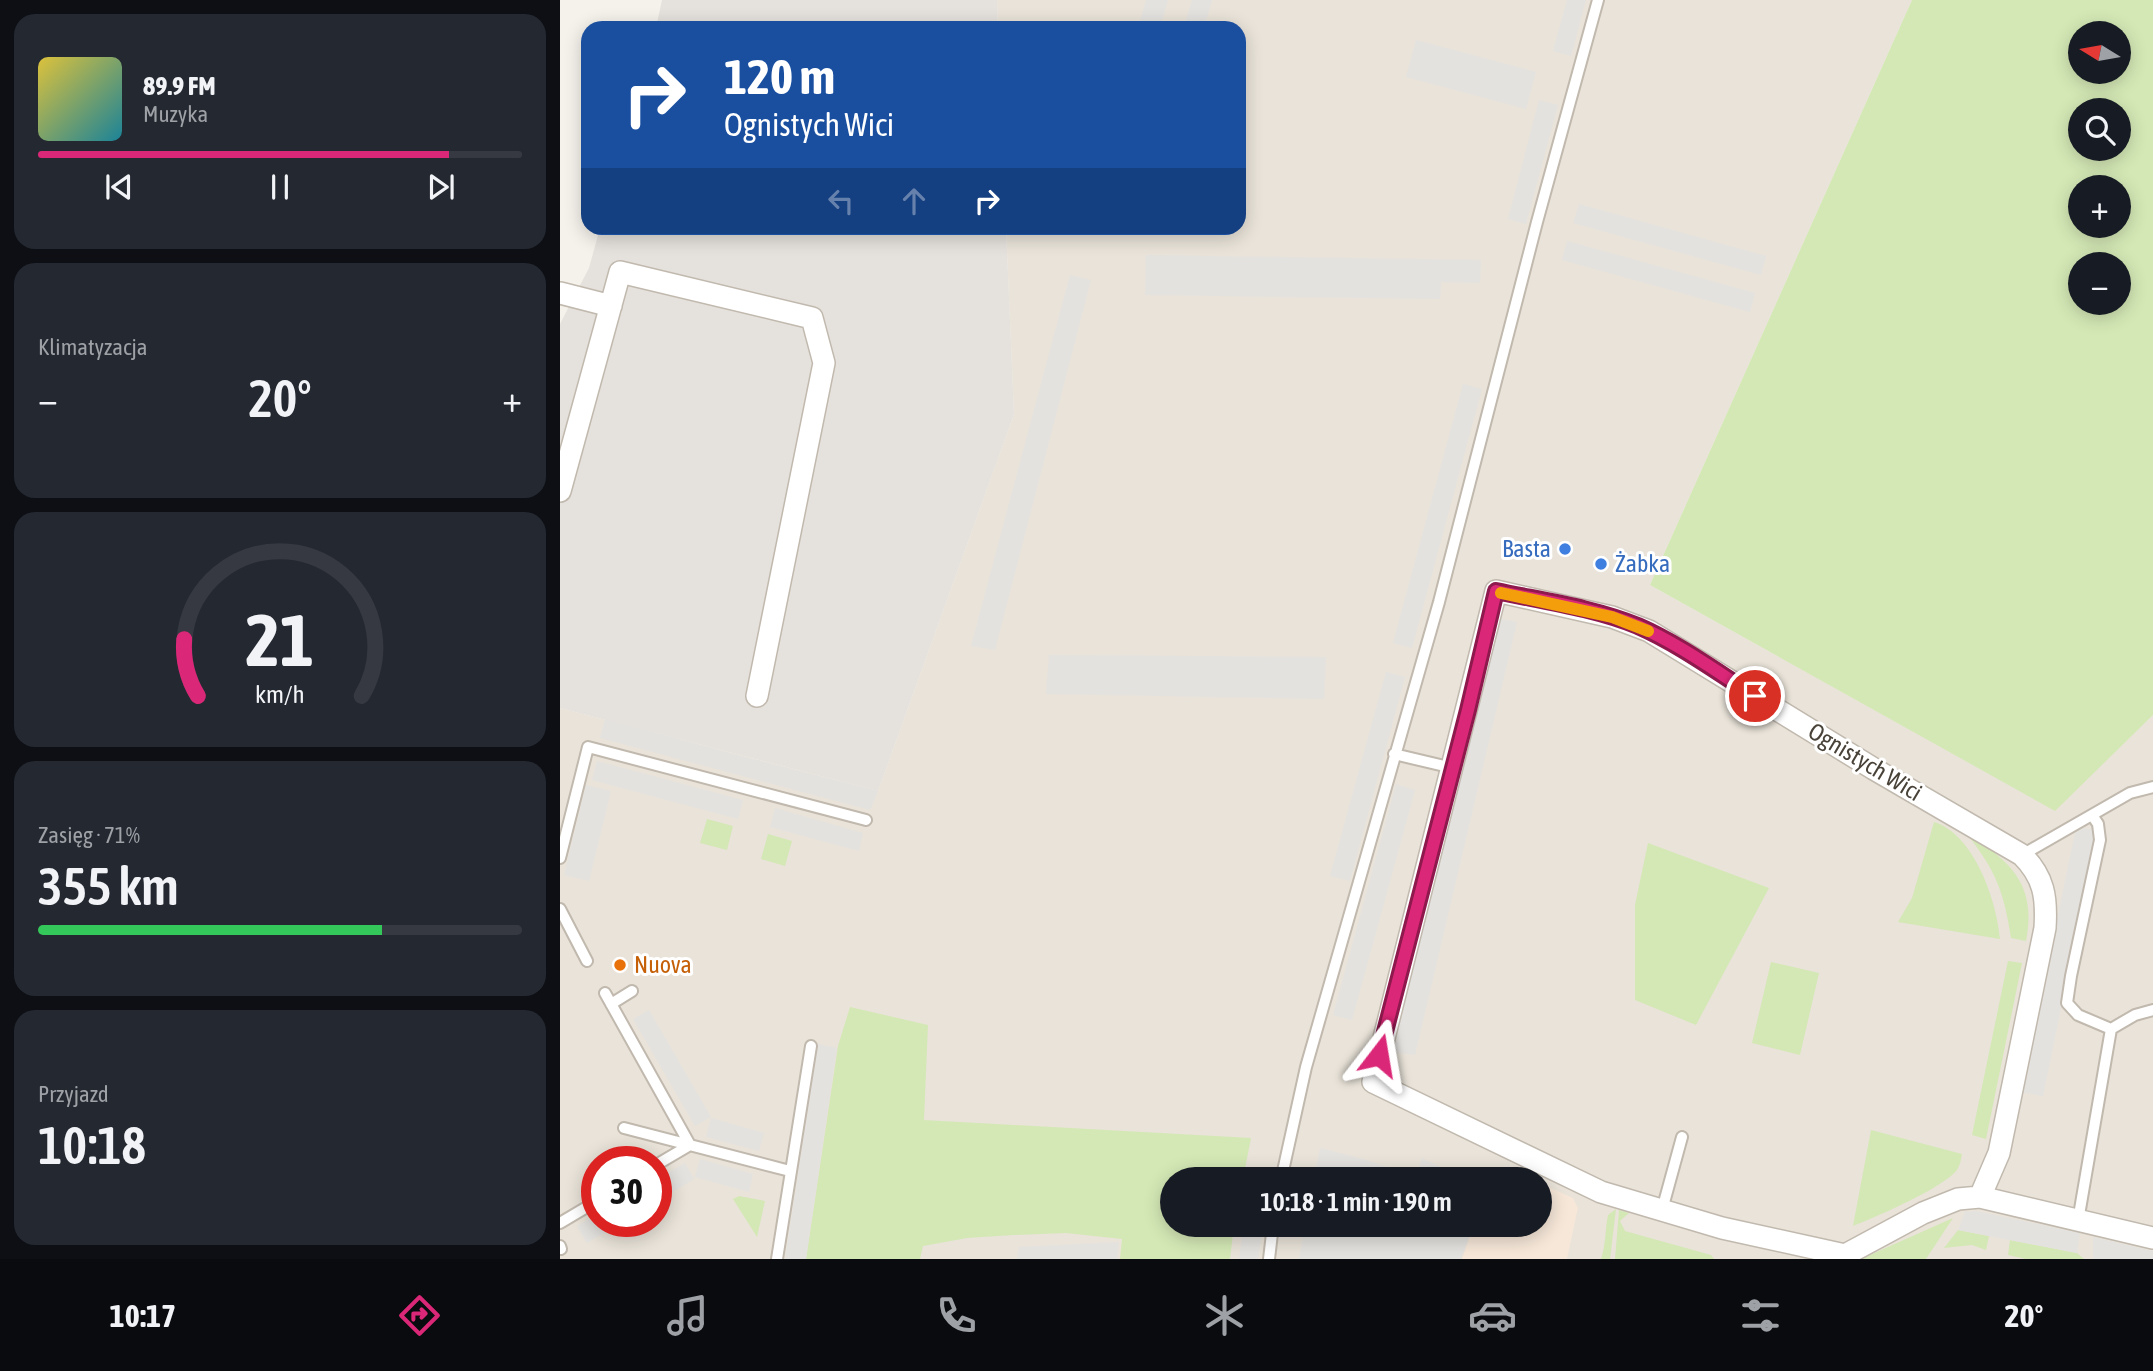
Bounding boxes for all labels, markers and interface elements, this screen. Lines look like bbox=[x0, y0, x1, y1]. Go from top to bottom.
north arrow bbox=[2068, 21, 2132, 84]
map controls bbox=[2068, 21, 2131, 315]
text: 120 m bbox=[724, 48, 835, 104]
icon: right bbox=[609, 49, 700, 140]
text: 89.9 FM bbox=[143, 71, 216, 101]
button: search bbox=[2068, 98, 2131, 161]
text: Muzyka bbox=[143, 101, 208, 127]
text: Ognistych Wici bbox=[724, 106, 894, 143]
icon: previous bbox=[100, 168, 138, 206]
icon: pause bbox=[261, 168, 299, 206]
icon: next bbox=[422, 168, 460, 206]
button: + bbox=[2068, 175, 2131, 238]
icon: left bbox=[822, 182, 860, 220]
icon: ahead bbox=[895, 182, 933, 220]
icon: right bbox=[968, 182, 1006, 220]
button: − bbox=[2068, 252, 2131, 315]
text: Klimatyzacja bbox=[38, 334, 147, 360]
text: 20° bbox=[248, 368, 312, 428]
text: − bbox=[38, 377, 58, 420]
text: + bbox=[502, 377, 522, 420]
place label: Basta bbox=[1502, 535, 1551, 562]
marker: Basta bbox=[1557, 541, 1573, 557]
place label: Żabka bbox=[1615, 550, 1670, 577]
marker: Żabka bbox=[1593, 556, 1609, 572]
text: 21 bbox=[246, 598, 314, 681]
pin bbox=[1725, 666, 1785, 726]
icon: arrive bbox=[1736, 677, 1774, 715]
text: km/h bbox=[255, 679, 305, 707]
street label: Ognistych Wici bbox=[1804, 717, 1927, 806]
text: Zasięg · 71% bbox=[38, 822, 140, 848]
text: 355 km bbox=[38, 856, 179, 916]
place label: Nuova bbox=[634, 951, 692, 978]
marker: Nuova bbox=[612, 957, 628, 973]
position arrow bbox=[1342, 1018, 1416, 1092]
text: Przyjazd bbox=[38, 1081, 109, 1107]
text: 10:18 bbox=[38, 1115, 146, 1175]
speed limit sign: 30 bbox=[581, 1146, 672, 1237]
text: 10:18 · 1 min · 190 m bbox=[1260, 1187, 1452, 1217]
icon: directions bbox=[395, 1291, 444, 1340]
icon: music bbox=[663, 1291, 712, 1340]
icon: phone bbox=[932, 1291, 981, 1340]
icon: climate bbox=[1200, 1291, 1249, 1340]
icon: car bbox=[1468, 1291, 1517, 1340]
icon: filters bbox=[1736, 1291, 1785, 1340]
text: 10:17 bbox=[110, 1297, 176, 1334]
text: 20° bbox=[2004, 1297, 2043, 1334]

